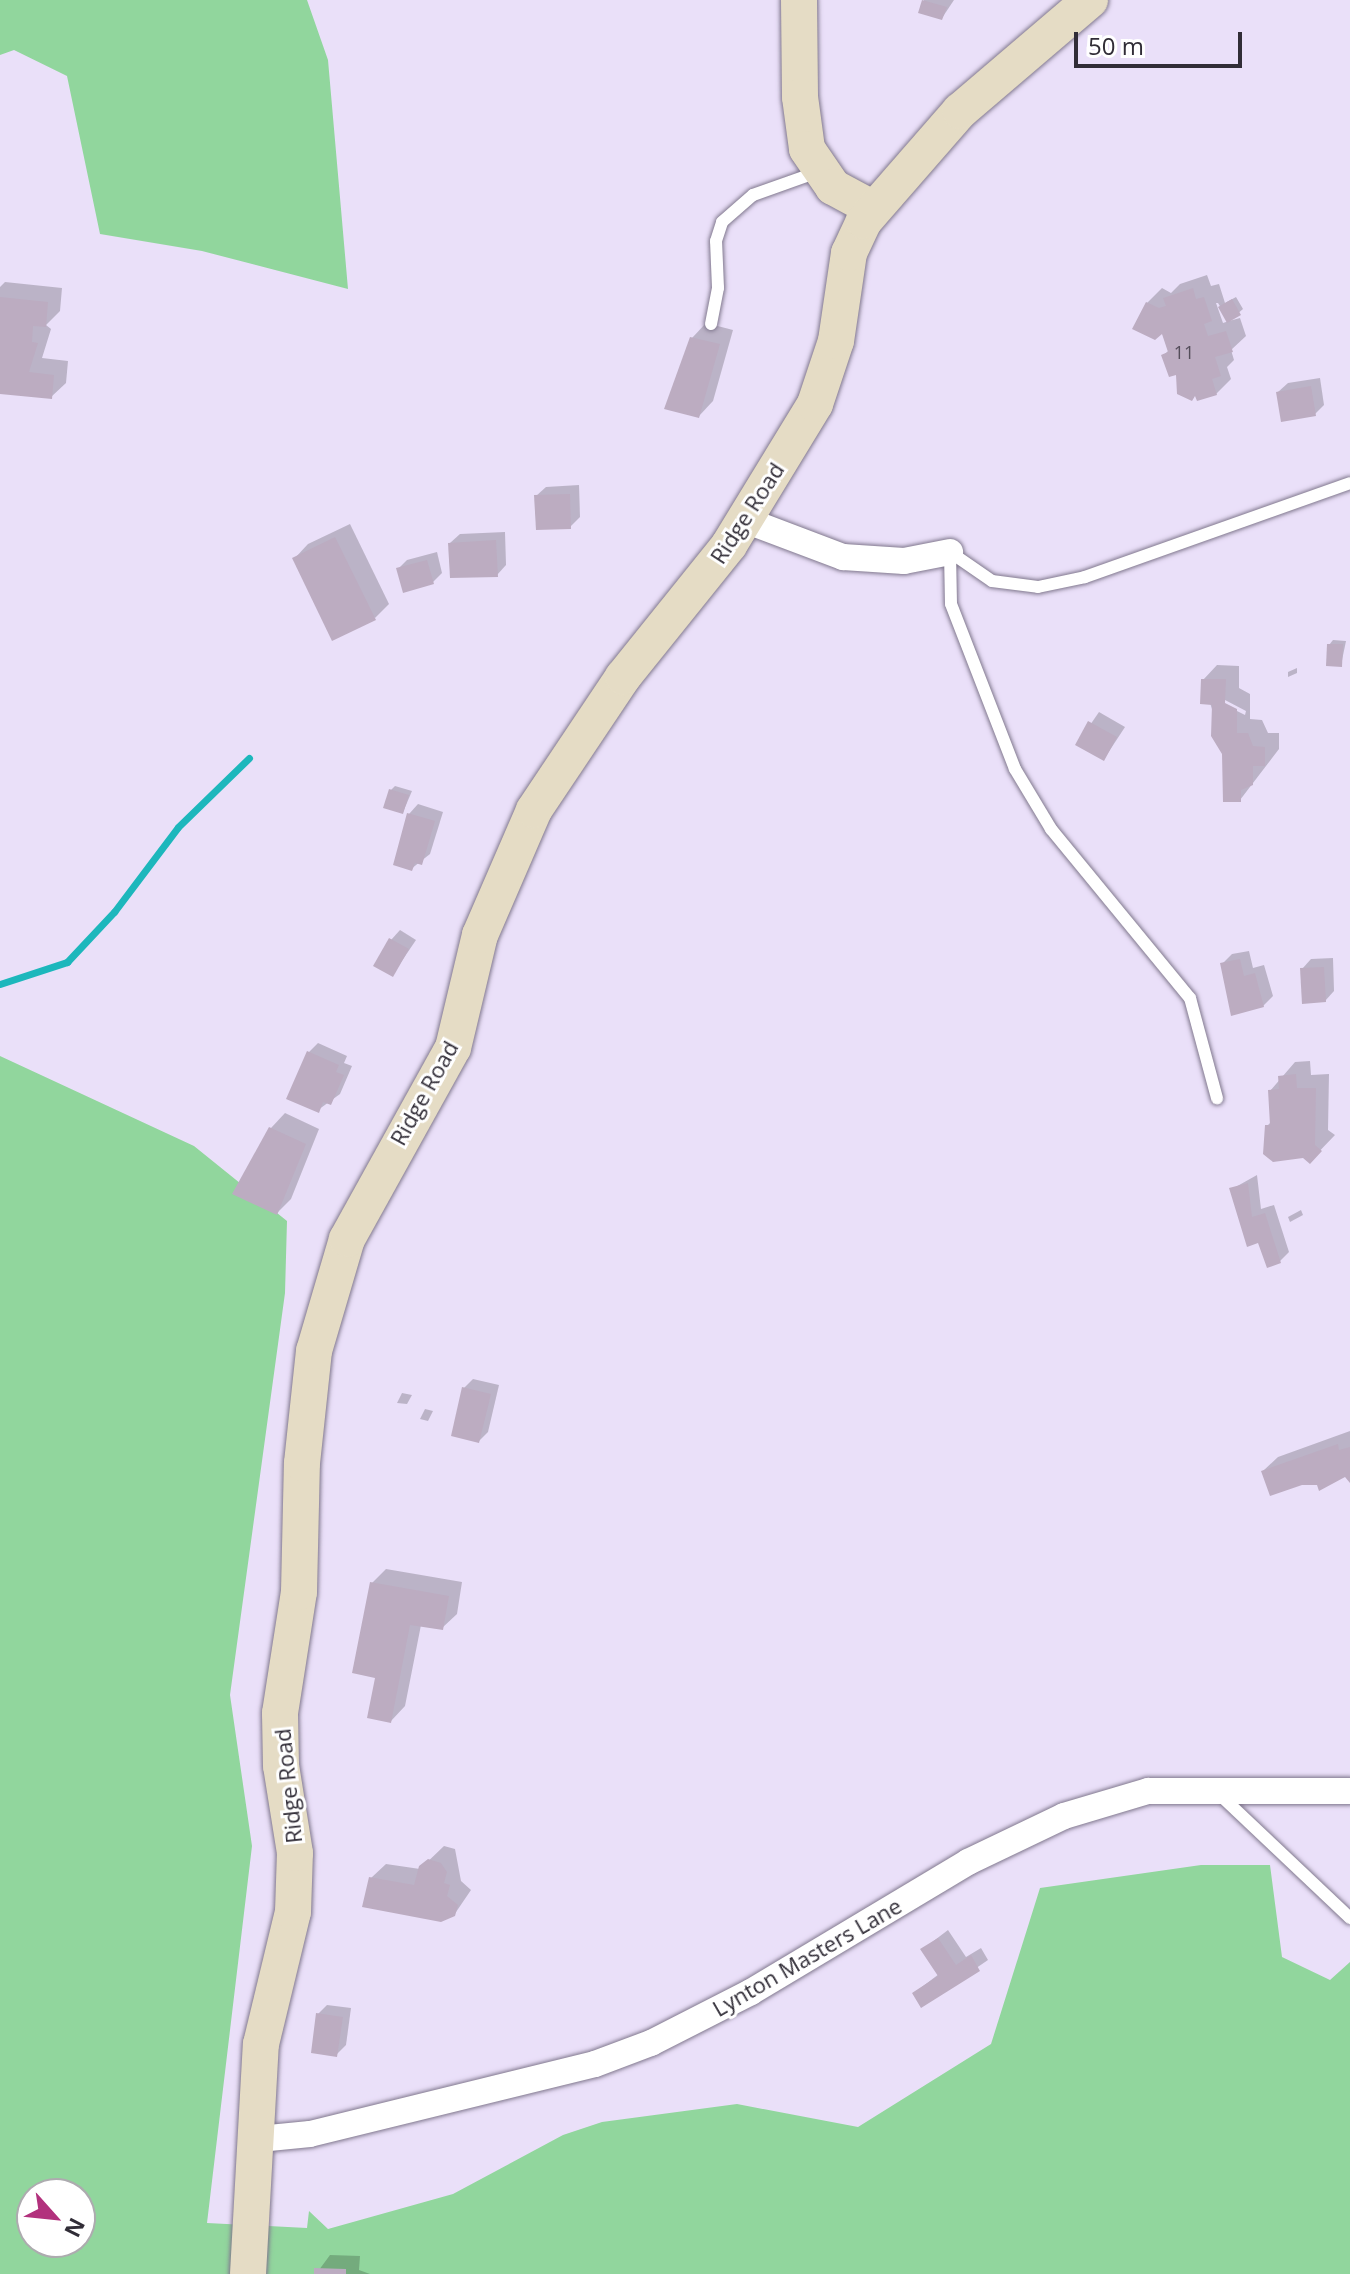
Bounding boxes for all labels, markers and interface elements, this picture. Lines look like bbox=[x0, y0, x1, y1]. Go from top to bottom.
scale bar bbox=[1078, 16, 1246, 66]
text: 50 m bbox=[1088, 29, 1144, 62]
house number: 11 bbox=[1174, 341, 1194, 363]
street label: Ridge Road bbox=[705, 458, 789, 568]
street label: Ridge Road bbox=[385, 1036, 463, 1150]
street label: Ridge Road bbox=[269, 1727, 307, 1845]
street label: Lynton Masters Lane bbox=[708, 1892, 906, 2022]
north arrow bbox=[16, 2178, 96, 2258]
text: N bbox=[58, 2213, 93, 2243]

